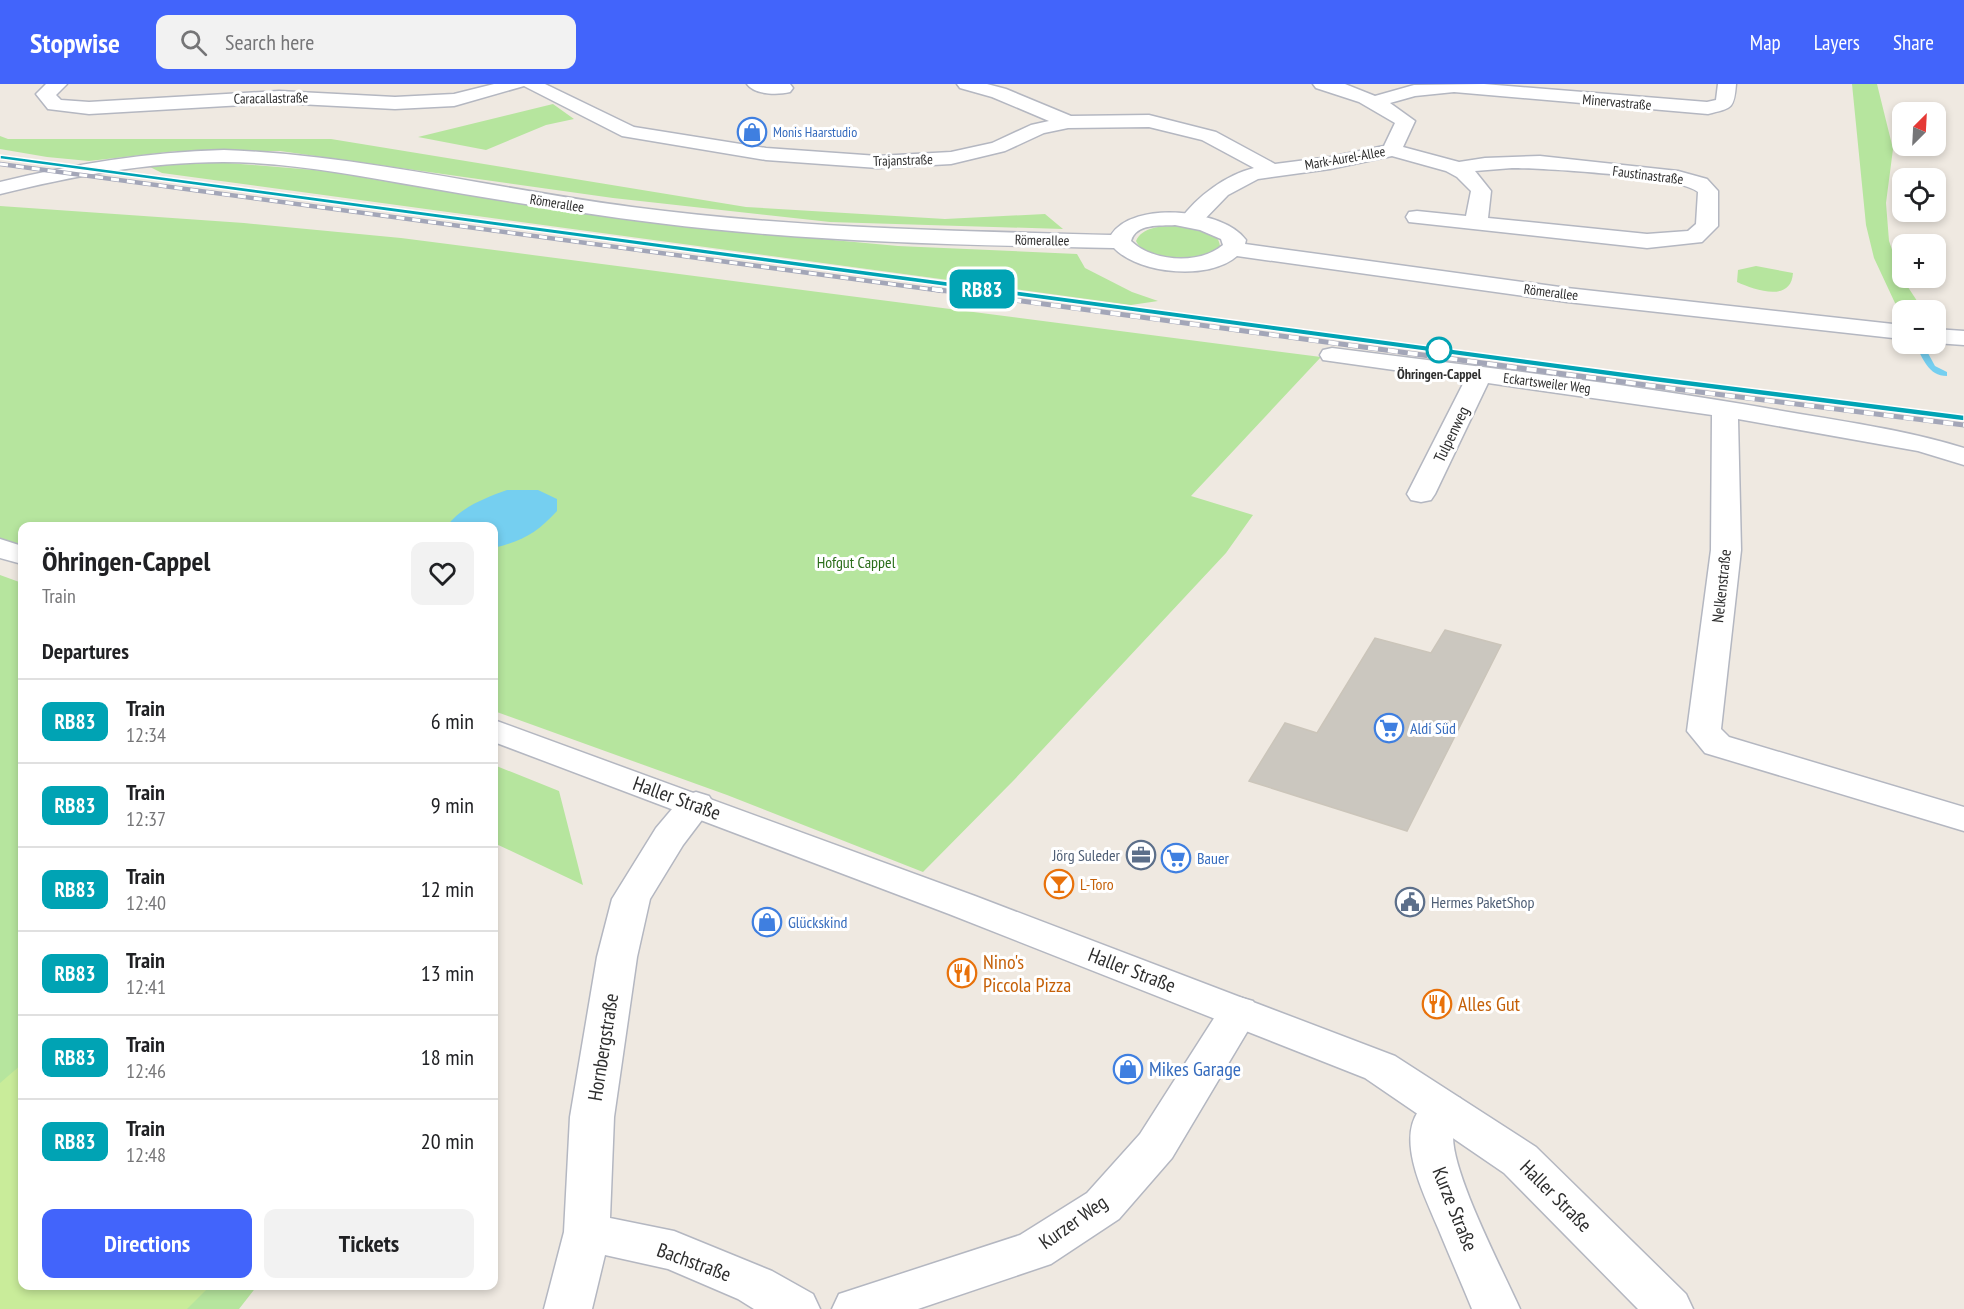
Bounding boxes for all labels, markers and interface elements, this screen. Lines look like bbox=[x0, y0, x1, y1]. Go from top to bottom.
search box bbox=[156, 15, 576, 69]
text: Stopwise bbox=[30, 24, 120, 61]
icon: search bbox=[177, 26, 210, 59]
text: Search here bbox=[225, 28, 314, 56]
text: Map bbox=[1750, 29, 1781, 56]
text: Layers bbox=[1814, 29, 1860, 56]
text: Share bbox=[1893, 29, 1934, 56]
street label: Caracallastraße bbox=[234, 88, 309, 108]
street label: Minervastraße bbox=[1582, 90, 1653, 114]
north arrow bbox=[1892, 102, 1946, 156]
map controls bbox=[1892, 102, 1946, 354]
shop icon: Monis Haarstudio bbox=[736, 116, 768, 148]
place label: Monis Haarstudio bbox=[773, 123, 857, 141]
street label: Mark-Aurel-Allee bbox=[1303, 142, 1387, 174]
street label: Trajanstraße bbox=[873, 150, 933, 170]
street label: Faustinastraße bbox=[1611, 162, 1685, 188]
button: locate bbox=[1892, 168, 1946, 222]
street label: Römerallee bbox=[529, 190, 586, 216]
street label: Römerallee bbox=[1015, 231, 1070, 249]
button: + bbox=[1892, 234, 1946, 288]
line badge: RB83 bbox=[940, 270, 1024, 308]
text: RB83 bbox=[962, 276, 1002, 303]
street label: Römerallee bbox=[1523, 280, 1579, 304]
button: − bbox=[1892, 300, 1946, 354]
marker: Öhringen-Cappel bbox=[1426, 337, 1452, 363]
place label: Öhringen-Cappel bbox=[1397, 365, 1482, 383]
street label: Eckartsweiler Weg bbox=[1502, 369, 1592, 397]
street label: Tulpenweg bbox=[1429, 403, 1473, 465]
text: Öhringen-Cappel bbox=[42, 542, 210, 579]
button: heart bbox=[411, 542, 474, 605]
street label: Nelkenstraße bbox=[1707, 548, 1735, 624]
park label: Hofgut Cappel bbox=[817, 552, 896, 572]
text: Train bbox=[42, 583, 76, 609]
text: Departures bbox=[42, 637, 129, 665]
text: Train bbox=[126, 694, 165, 722]
text: 6 min bbox=[431, 707, 474, 735]
text: RB83 bbox=[55, 708, 95, 735]
supermarket icon: Aldi Süd bbox=[1373, 712, 1405, 744]
place label: Aldi Süd bbox=[1410, 718, 1456, 738]
text: 12:34 bbox=[126, 722, 166, 748]
street label: Haller Straße bbox=[630, 770, 724, 826]
text: Train bbox=[126, 778, 165, 806]
text: 9 min bbox=[431, 791, 474, 819]
text: RB83 bbox=[55, 792, 95, 819]
text: 12:37 bbox=[126, 806, 166, 832]
office icon: Jörg Suleder bbox=[1125, 839, 1157, 871]
supermarket icon: Bauer bbox=[1160, 842, 1192, 874]
place label: Jörg Suleder bbox=[1051, 845, 1121, 865]
place label: Bauer bbox=[1197, 848, 1229, 868]
text: Train bbox=[126, 862, 165, 890]
bar icon: L-Toro bbox=[1043, 868, 1075, 900]
place label: L-Toro bbox=[1080, 874, 1114, 894]
text: 12 min bbox=[421, 875, 474, 903]
text: RB83 bbox=[55, 876, 95, 903]
public building icon: Hermes PaketShop bbox=[1394, 886, 1426, 918]
text: 12:40 bbox=[126, 890, 166, 916]
place label: Hermes PaketShop bbox=[1431, 892, 1534, 912]
shop icon: Glückskind bbox=[751, 906, 783, 938]
place label: Glückskind bbox=[788, 912, 848, 932]
street label: Haller Straße bbox=[1085, 941, 1179, 999]
text: Train bbox=[126, 946, 165, 974]
place label: Nino's Piccola Pizza bbox=[983, 949, 1071, 998]
restaurant icon: Nino's Piccola Pizza bbox=[946, 957, 978, 989]
text: 13 min bbox=[421, 959, 474, 987]
text: RB83 bbox=[55, 960, 95, 987]
text: 12:41 bbox=[126, 974, 166, 1000]
restaurant icon: Alles Gut bbox=[1421, 988, 1453, 1020]
street label: Hornbergstraße bbox=[582, 991, 624, 1103]
place label: Alles Gut bbox=[1458, 991, 1521, 1017]
text: Train bbox=[126, 1030, 165, 1058]
text: 18 min bbox=[421, 1043, 474, 1071]
text: RB83 bbox=[55, 1044, 95, 1071]
shop icon: Mikes Garage bbox=[1112, 1053, 1144, 1085]
place label: Mikes Garage bbox=[1149, 1056, 1241, 1082]
text: 12:46 bbox=[126, 1058, 166, 1084]
text: Train bbox=[126, 1114, 165, 1142]
text: 20 min bbox=[421, 1127, 474, 1155]
text: RB83 bbox=[55, 1128, 95, 1155]
text: 12:48 bbox=[126, 1142, 166, 1168]
street label: Haller Straße bbox=[1514, 1154, 1598, 1238]
street label: Kurze Straße bbox=[1426, 1163, 1484, 1255]
street label: Kurzer Weg bbox=[1034, 1189, 1112, 1255]
button: Directions bbox=[42, 1209, 252, 1278]
button: Tickets bbox=[264, 1209, 474, 1278]
street label: Bachstraße bbox=[653, 1237, 735, 1287]

